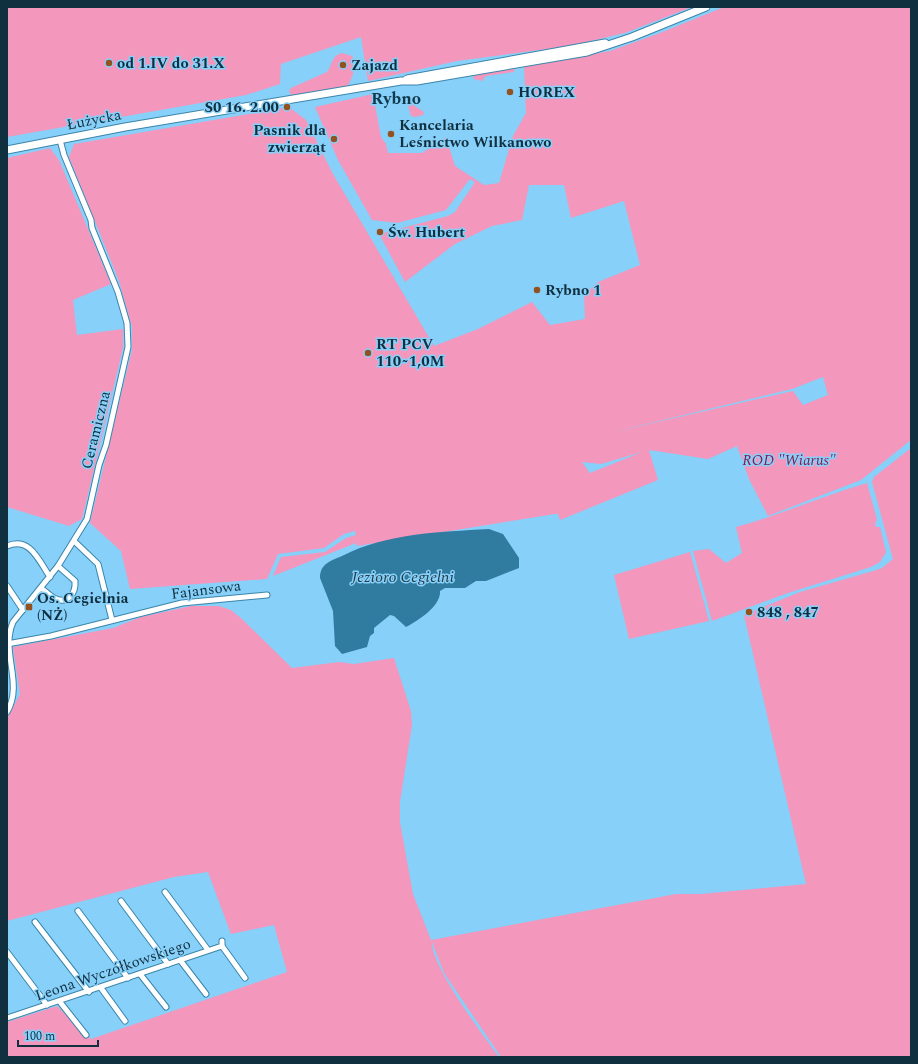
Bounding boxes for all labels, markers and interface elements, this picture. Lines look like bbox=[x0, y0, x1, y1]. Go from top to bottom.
place label: od 1.IV do 31.X bbox=[117, 52, 225, 75]
place label: Zajazd bbox=[351, 54, 398, 77]
marker: od 1.IV do 31.X bbox=[104, 58, 114, 68]
marker: Zajazd bbox=[338, 60, 348, 70]
place label: HOREX bbox=[518, 81, 575, 104]
district label: Rybno bbox=[371, 86, 421, 112]
marker: HOREX bbox=[505, 87, 515, 97]
place label: S0 16. 2.00 bbox=[204, 96, 279, 119]
marker: S0 16. 2.00 bbox=[282, 102, 292, 112]
street label: Łużycka bbox=[65, 103, 124, 137]
place label: Kancelaria Leśnictwo Wilkanowo bbox=[399, 114, 552, 154]
place label: Pasnik dla zwierząt bbox=[253, 119, 326, 159]
marker: Kancelaria Leśnictwo Wilkanowo bbox=[386, 129, 396, 139]
marker: Pasnik dla zwierząt bbox=[329, 134, 339, 144]
place label: Św. Hubert bbox=[388, 221, 465, 244]
marker: Św. Hubert bbox=[375, 227, 385, 237]
place label: Rybno 1 bbox=[545, 279, 601, 302]
marker: Rybno 1 bbox=[532, 285, 542, 295]
place label: RT PCV 110 ̴ 1,0M bbox=[376, 333, 445, 373]
marker: RT PCV 110 ̴ 1,0M bbox=[363, 348, 373, 358]
street label: Ceramiczna bbox=[75, 388, 117, 471]
park label: ROD "Wiarus" bbox=[742, 449, 836, 472]
water label: Jezioro Cegielni bbox=[351, 565, 455, 589]
street label: Fajansowa bbox=[170, 574, 243, 606]
place label: Os. Cegielnia (NŻ) bbox=[37, 587, 129, 627]
place label: 848 , 847 bbox=[757, 601, 819, 624]
marker: Os. Cegielnia (NŻ) bbox=[24, 602, 34, 612]
marker: 848 , 847 bbox=[744, 607, 754, 617]
street label: Leona Wyczółkowskiego bbox=[32, 933, 194, 1007]
scale bar bbox=[18, 1022, 98, 1048]
text: 100 m bbox=[24, 1027, 55, 1046]

